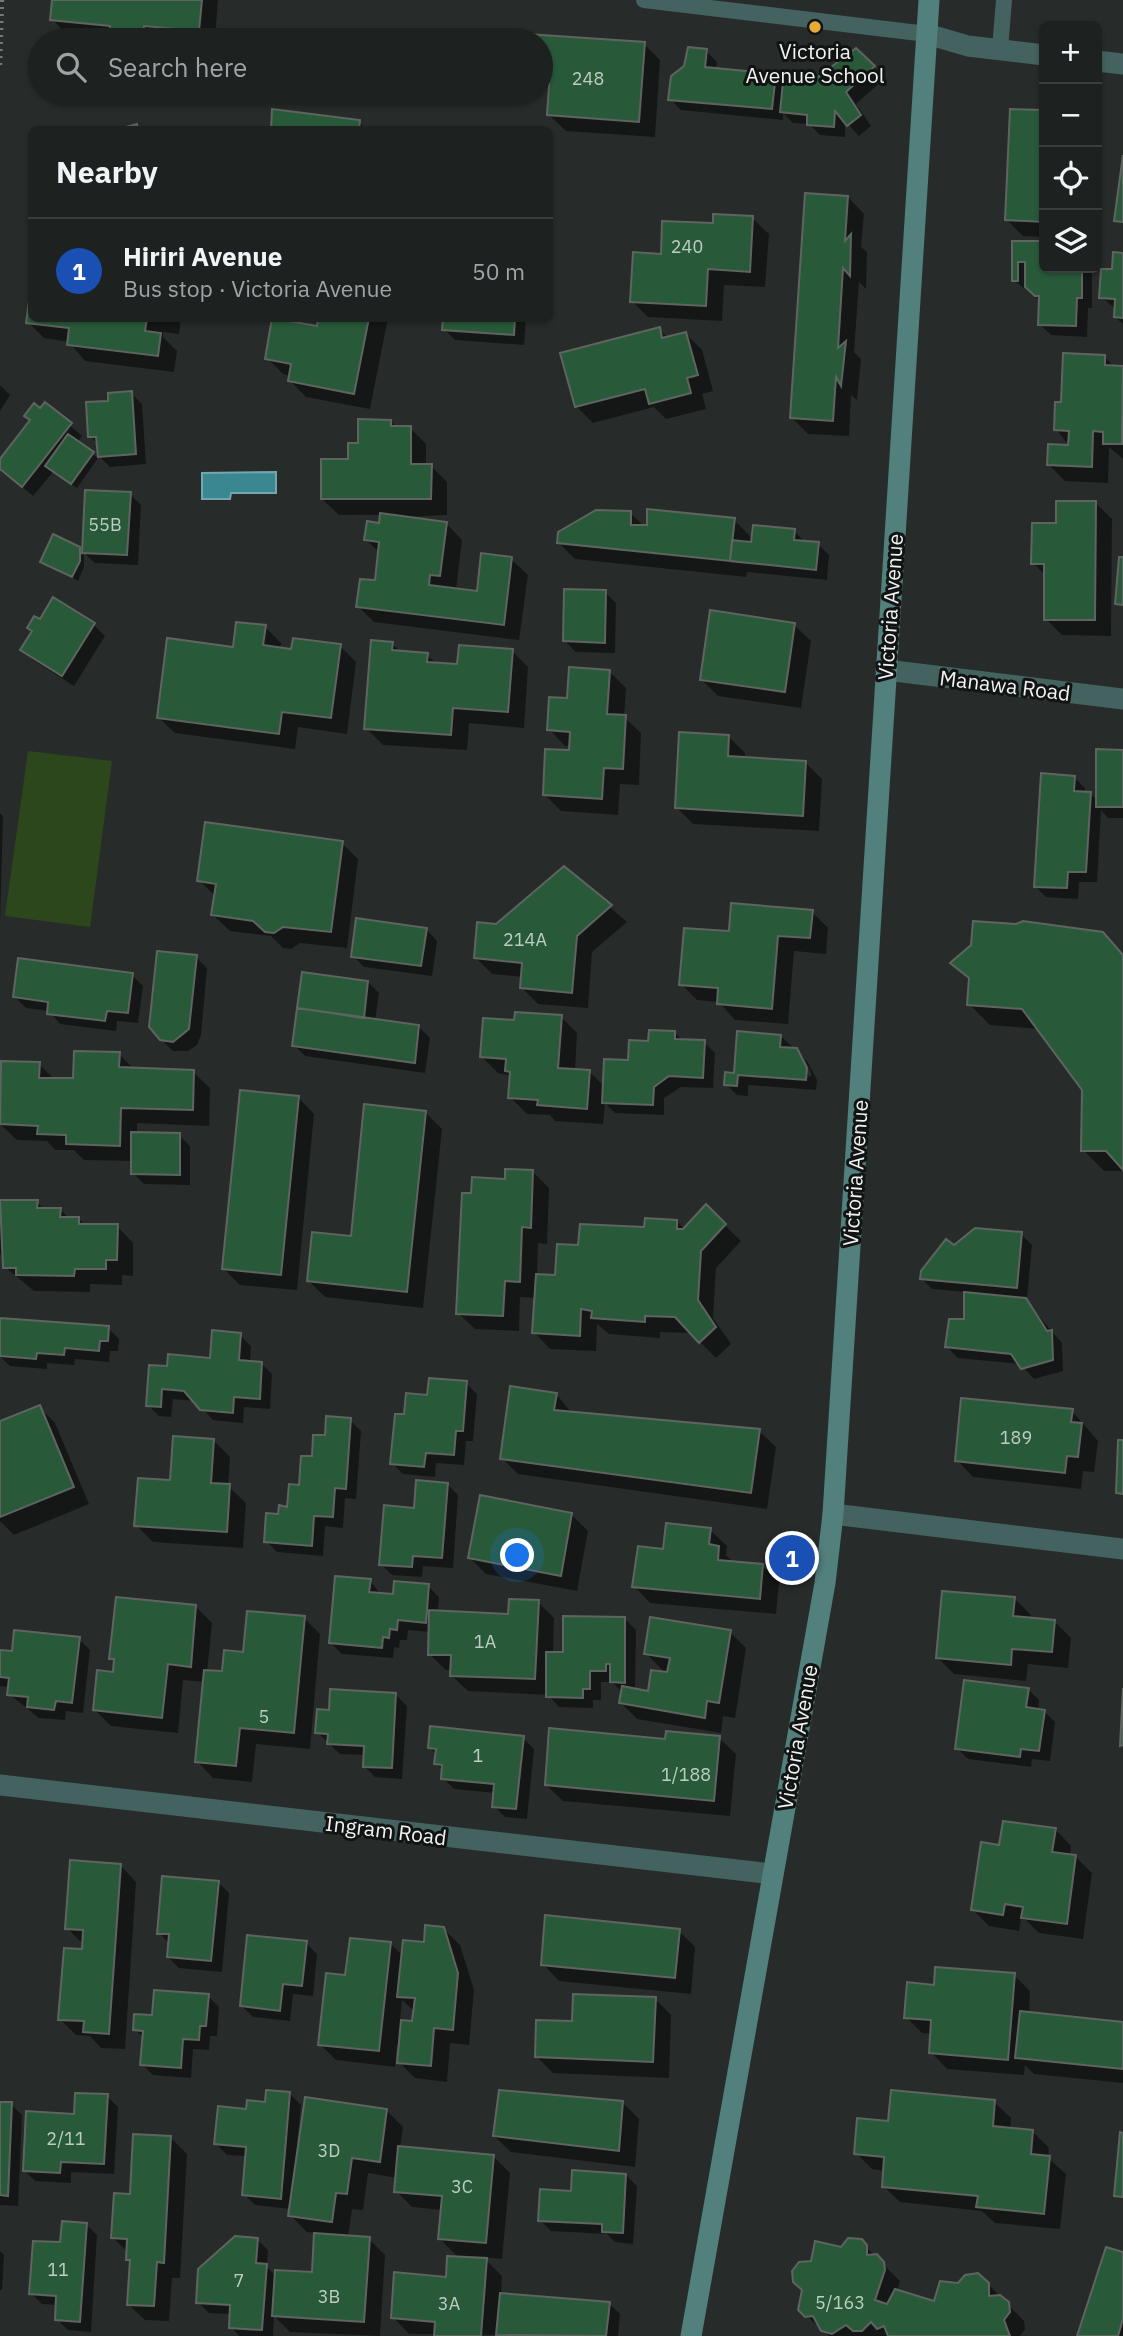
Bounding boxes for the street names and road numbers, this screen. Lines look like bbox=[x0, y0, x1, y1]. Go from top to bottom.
street label: Victoria Avenue bbox=[871, 533, 909, 681]
street label: Manawa Road bbox=[938, 663, 1072, 707]
street label: Victoria Avenue bbox=[836, 1099, 874, 1247]
street label: Victoria Avenue bbox=[770, 1662, 824, 1812]
street label: Ingram Road bbox=[324, 1809, 448, 1851]

